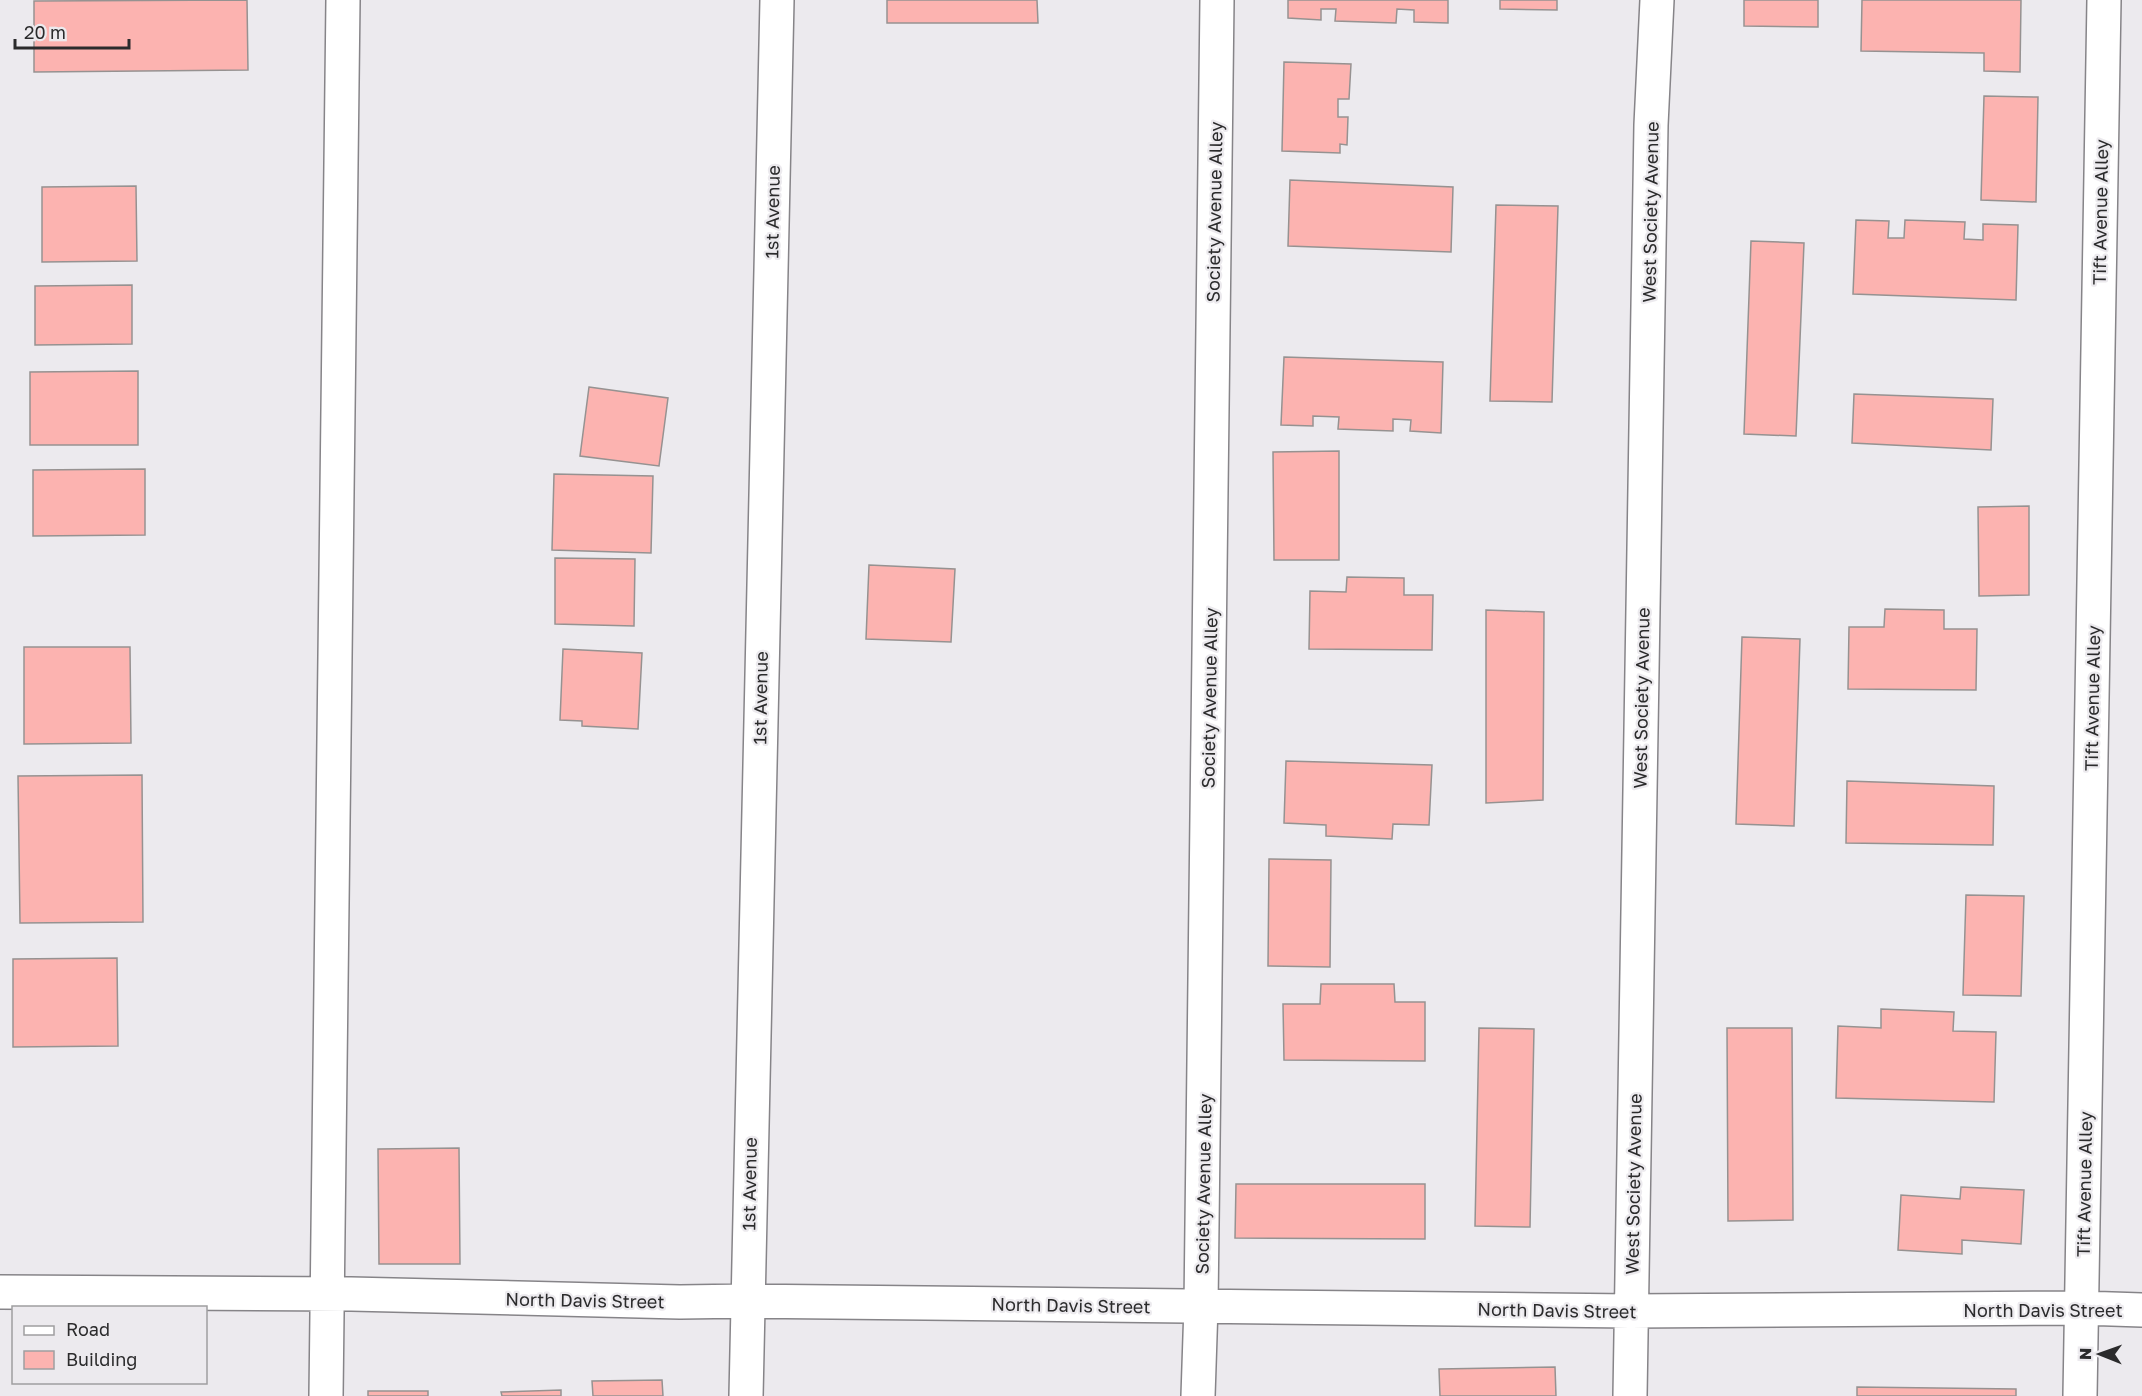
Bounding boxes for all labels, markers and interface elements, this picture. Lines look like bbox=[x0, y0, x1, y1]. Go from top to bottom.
scale bar bbox=[15, 12, 129, 50]
text: 20 m bbox=[24, 21, 66, 43]
street label: Society Avenue Alley bbox=[1201, 121, 1227, 303]
street label: West Society Avenue bbox=[1637, 121, 1663, 303]
street label: Tift Avenue Alley bbox=[2088, 139, 2112, 285]
street label: 1st Avenue bbox=[760, 165, 784, 259]
street label: Society Avenue Alley bbox=[1196, 607, 1222, 789]
street label: West Society Avenue bbox=[1628, 607, 1654, 789]
street label: Tift Avenue Alley bbox=[2080, 625, 2104, 771]
street label: 1st Avenue bbox=[748, 651, 772, 745]
street label: Society Avenue Alley bbox=[1190, 1093, 1216, 1275]
street label: West Society Avenue bbox=[1620, 1093, 1646, 1275]
street label: Tift Avenue Alley bbox=[2072, 1111, 2096, 1257]
street label: 1st Avenue bbox=[737, 1137, 761, 1231]
street label: North Davis Street bbox=[505, 1288, 665, 1312]
street label: North Davis Street bbox=[991, 1293, 1151, 1317]
street label: North Davis Street bbox=[1477, 1298, 1637, 1322]
street label: North Davis Street bbox=[1963, 1299, 2123, 1321]
legend bbox=[12, 1306, 207, 1384]
text: Road bbox=[66, 1318, 110, 1340]
north arrow bbox=[2070, 1324, 2130, 1384]
text: N bbox=[2075, 1347, 2095, 1360]
text: Building bbox=[66, 1348, 137, 1370]

